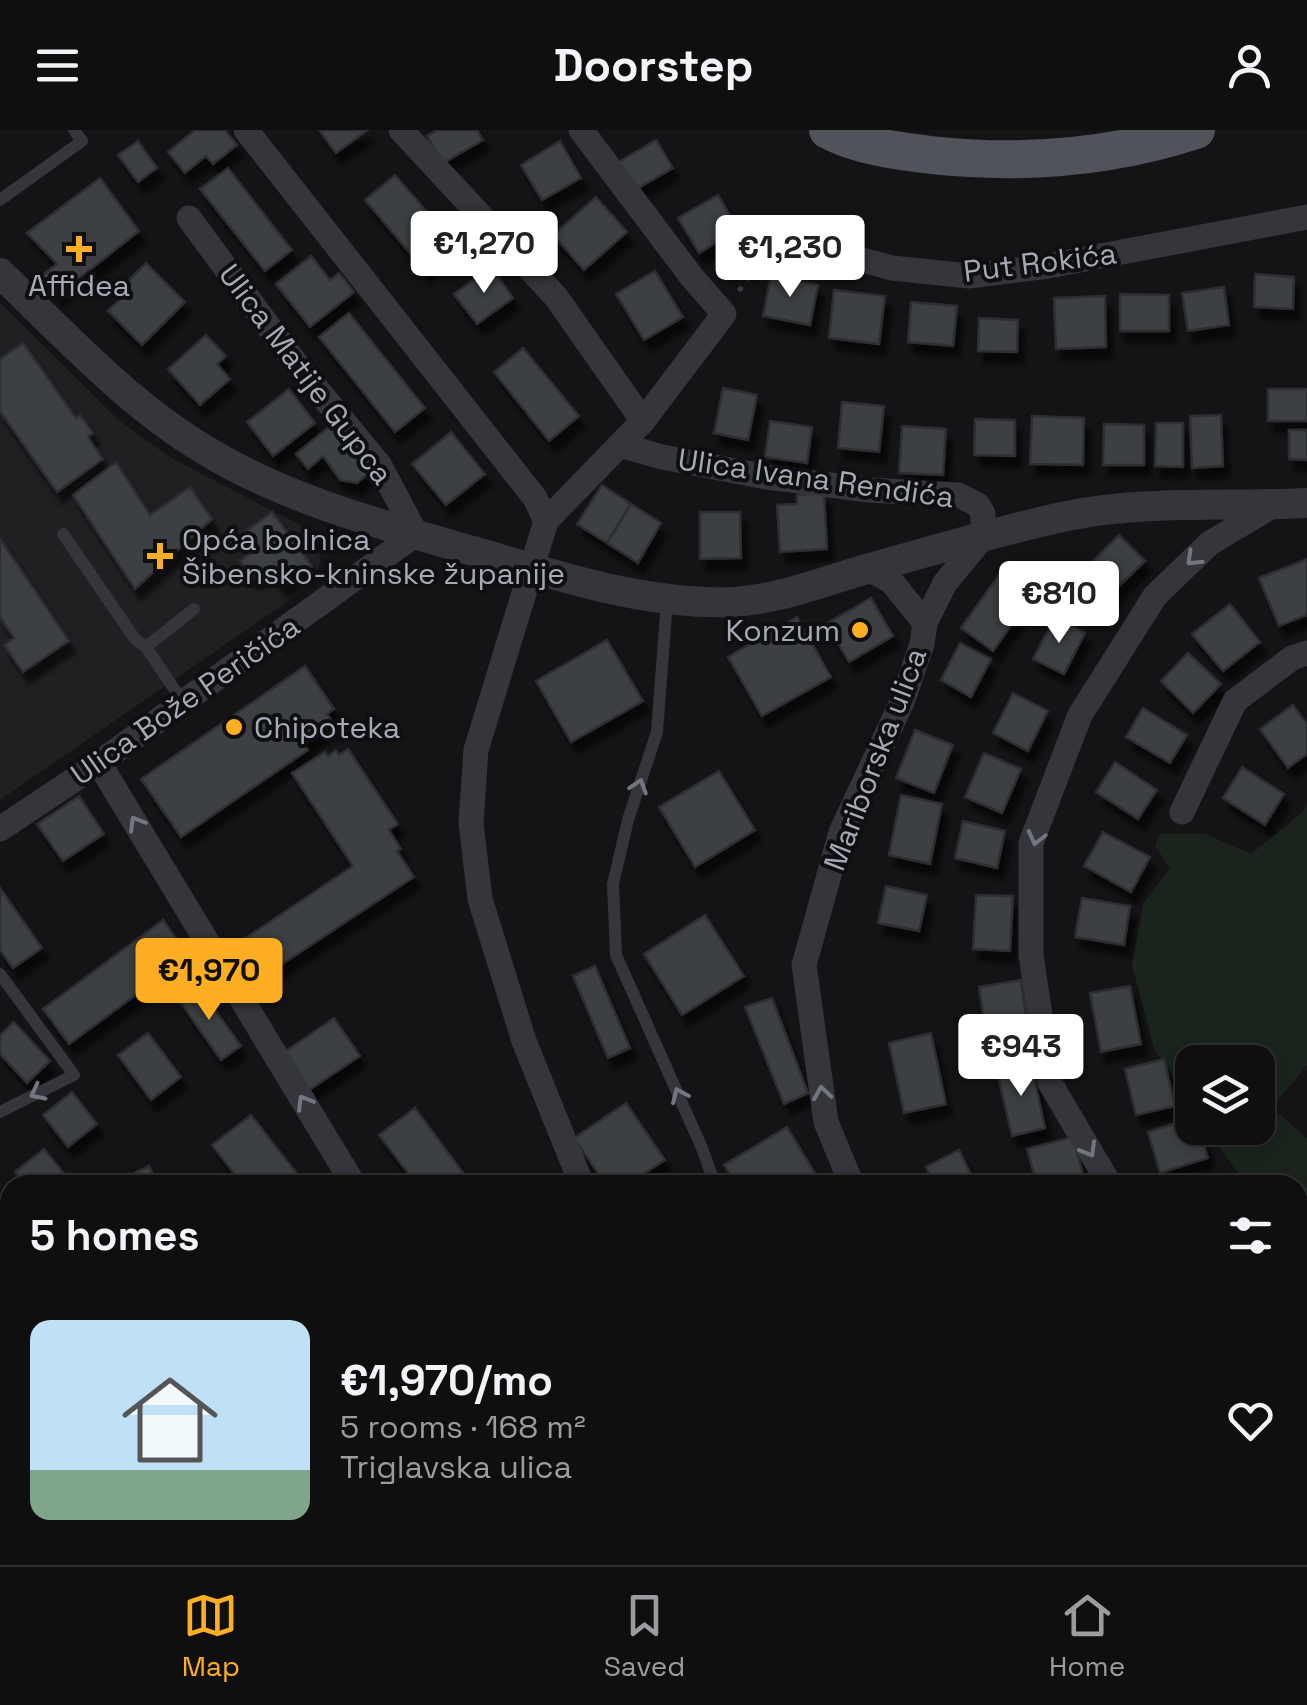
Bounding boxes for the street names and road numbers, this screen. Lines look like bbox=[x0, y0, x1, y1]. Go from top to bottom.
street label: Put Rokića bbox=[961, 233, 1119, 291]
street label: Ulica Matije Gupca bbox=[210, 256, 402, 492]
street label: Ulica Ivana Rendića bbox=[676, 439, 956, 517]
street label: Ulica Bože Peričića bbox=[63, 606, 307, 794]
street label: Mariborska ulica bbox=[815, 642, 935, 876]

